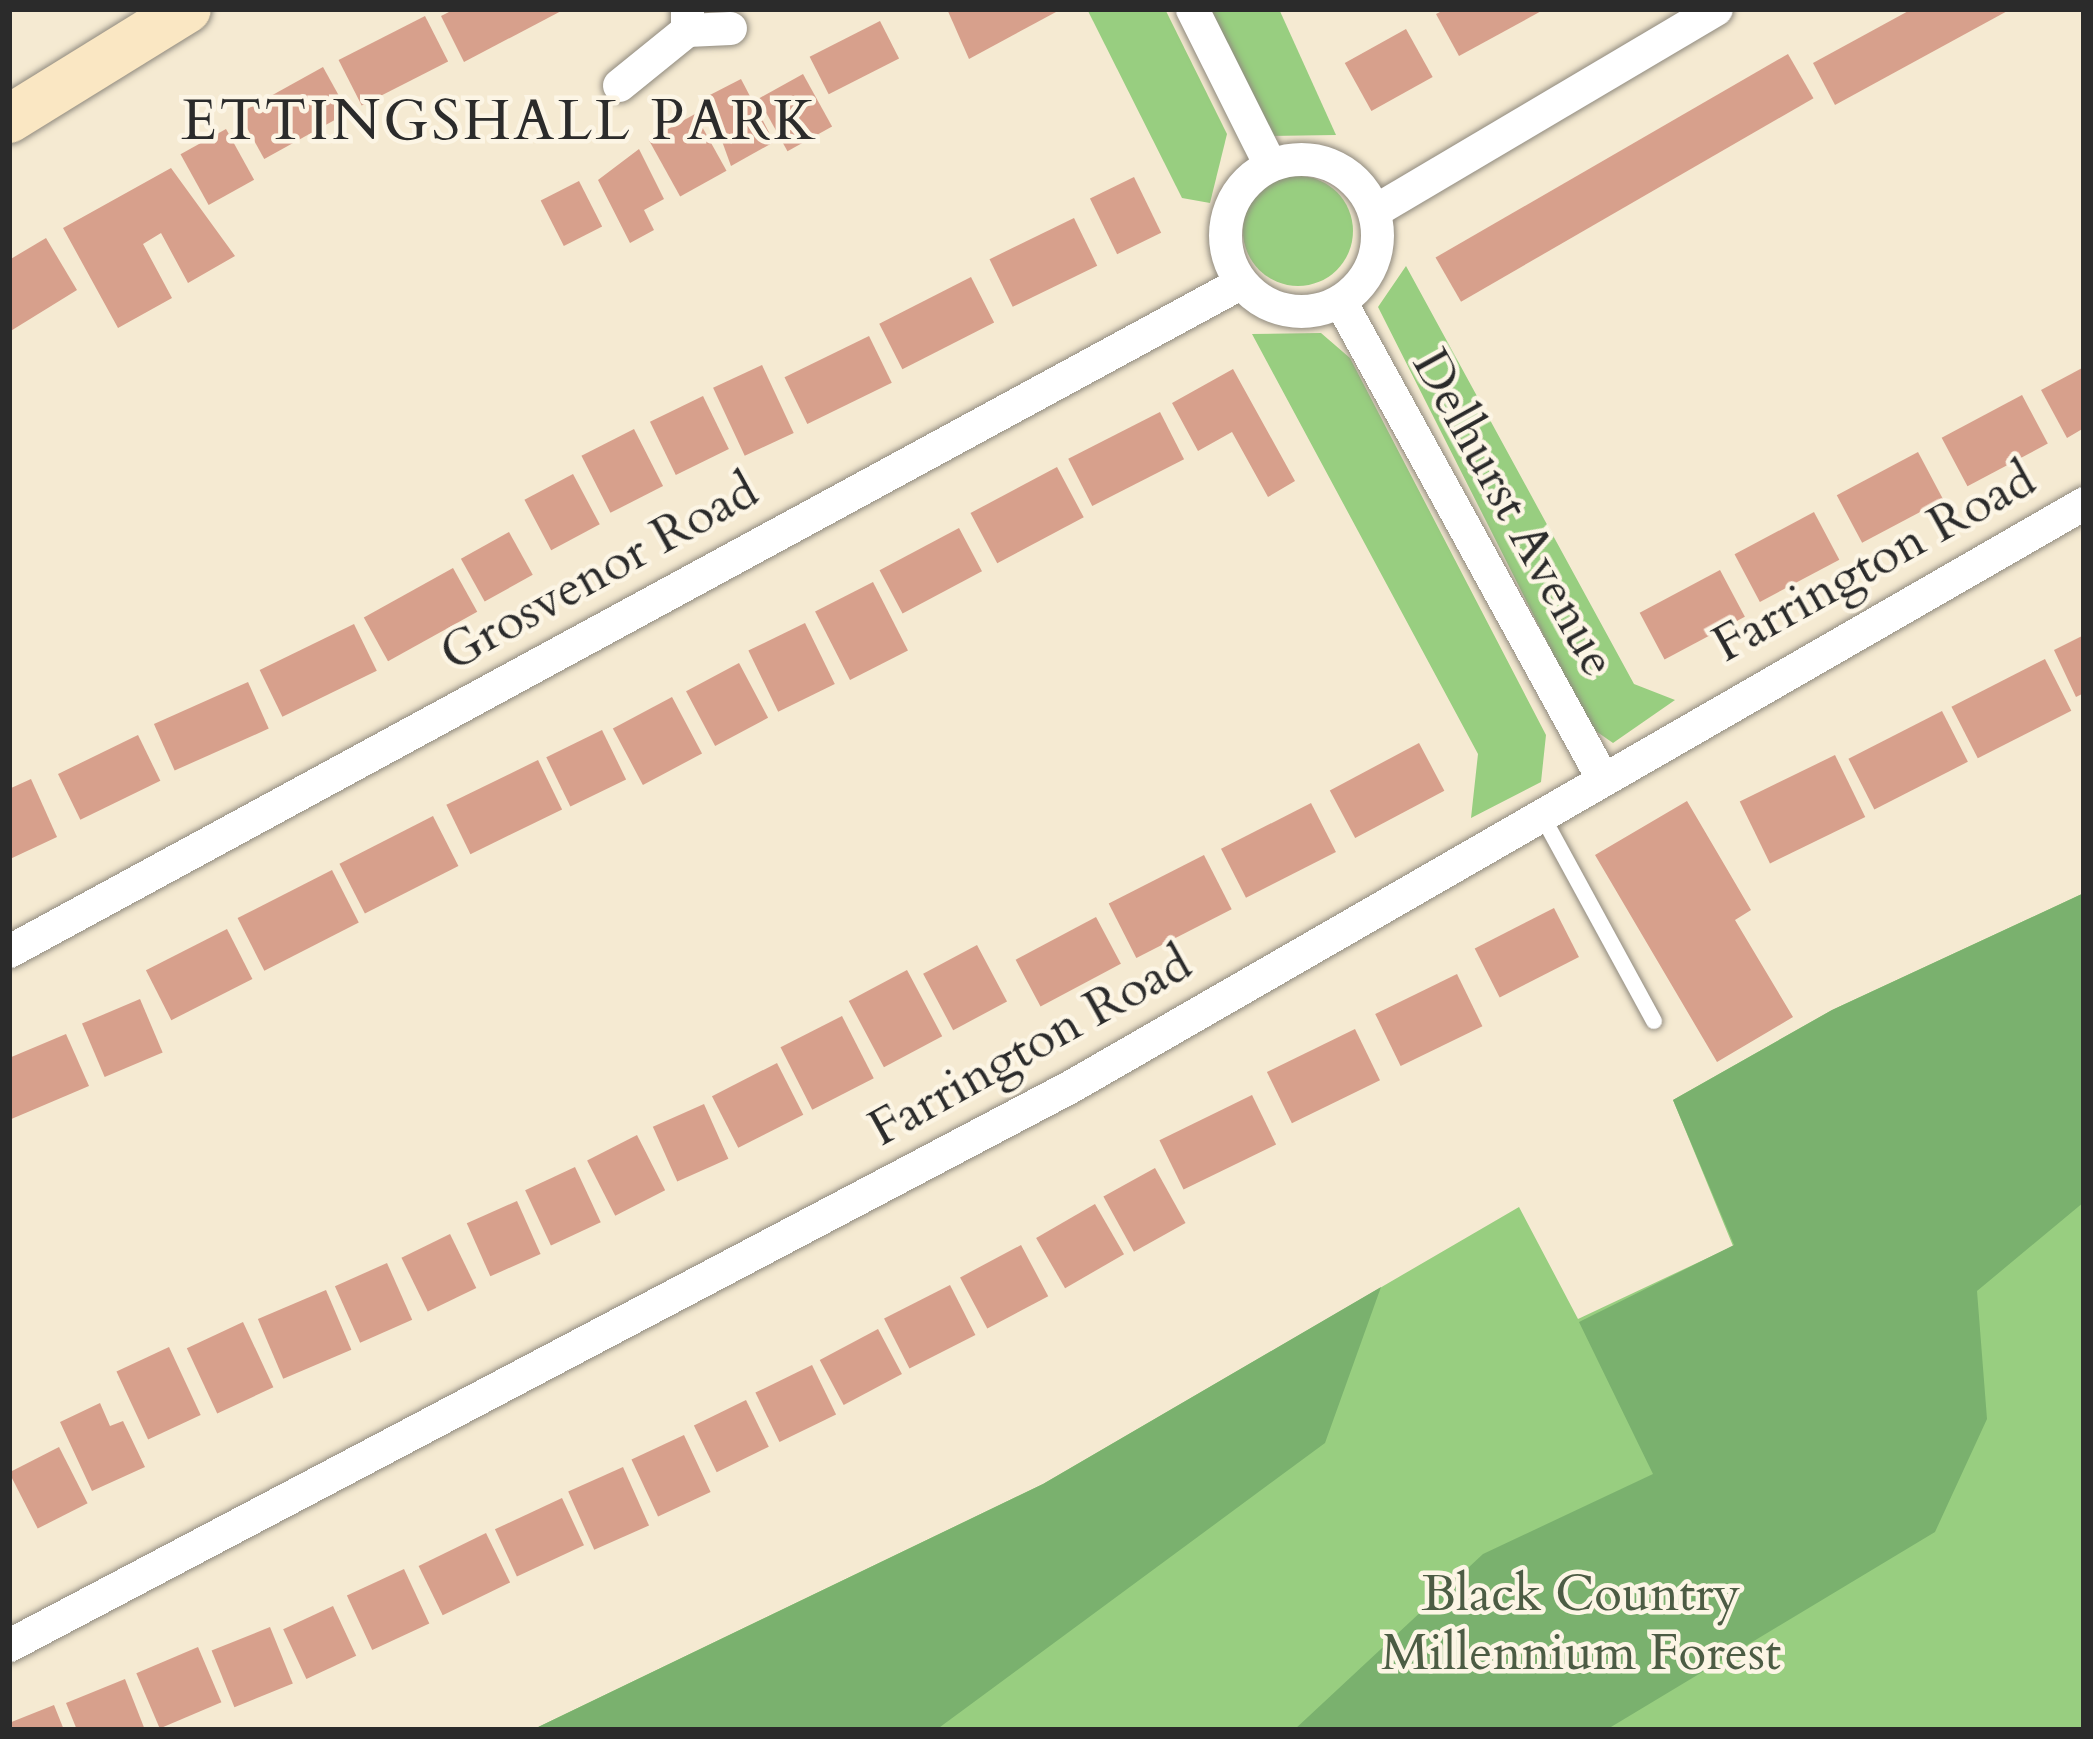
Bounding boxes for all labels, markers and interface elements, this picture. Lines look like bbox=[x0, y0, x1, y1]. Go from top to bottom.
district label: ETTINGSHALL PARK bbox=[181, 88, 819, 156]
street label: Delhurst Avenue bbox=[1399, 339, 1629, 687]
street label: Farrington Road bbox=[1702, 448, 2046, 676]
street label: Grosvenor Road bbox=[430, 460, 768, 684]
street label: Farrington Road bbox=[858, 932, 1202, 1160]
park label: Black Country Millennium Forest bbox=[1381, 1564, 1781, 1684]

